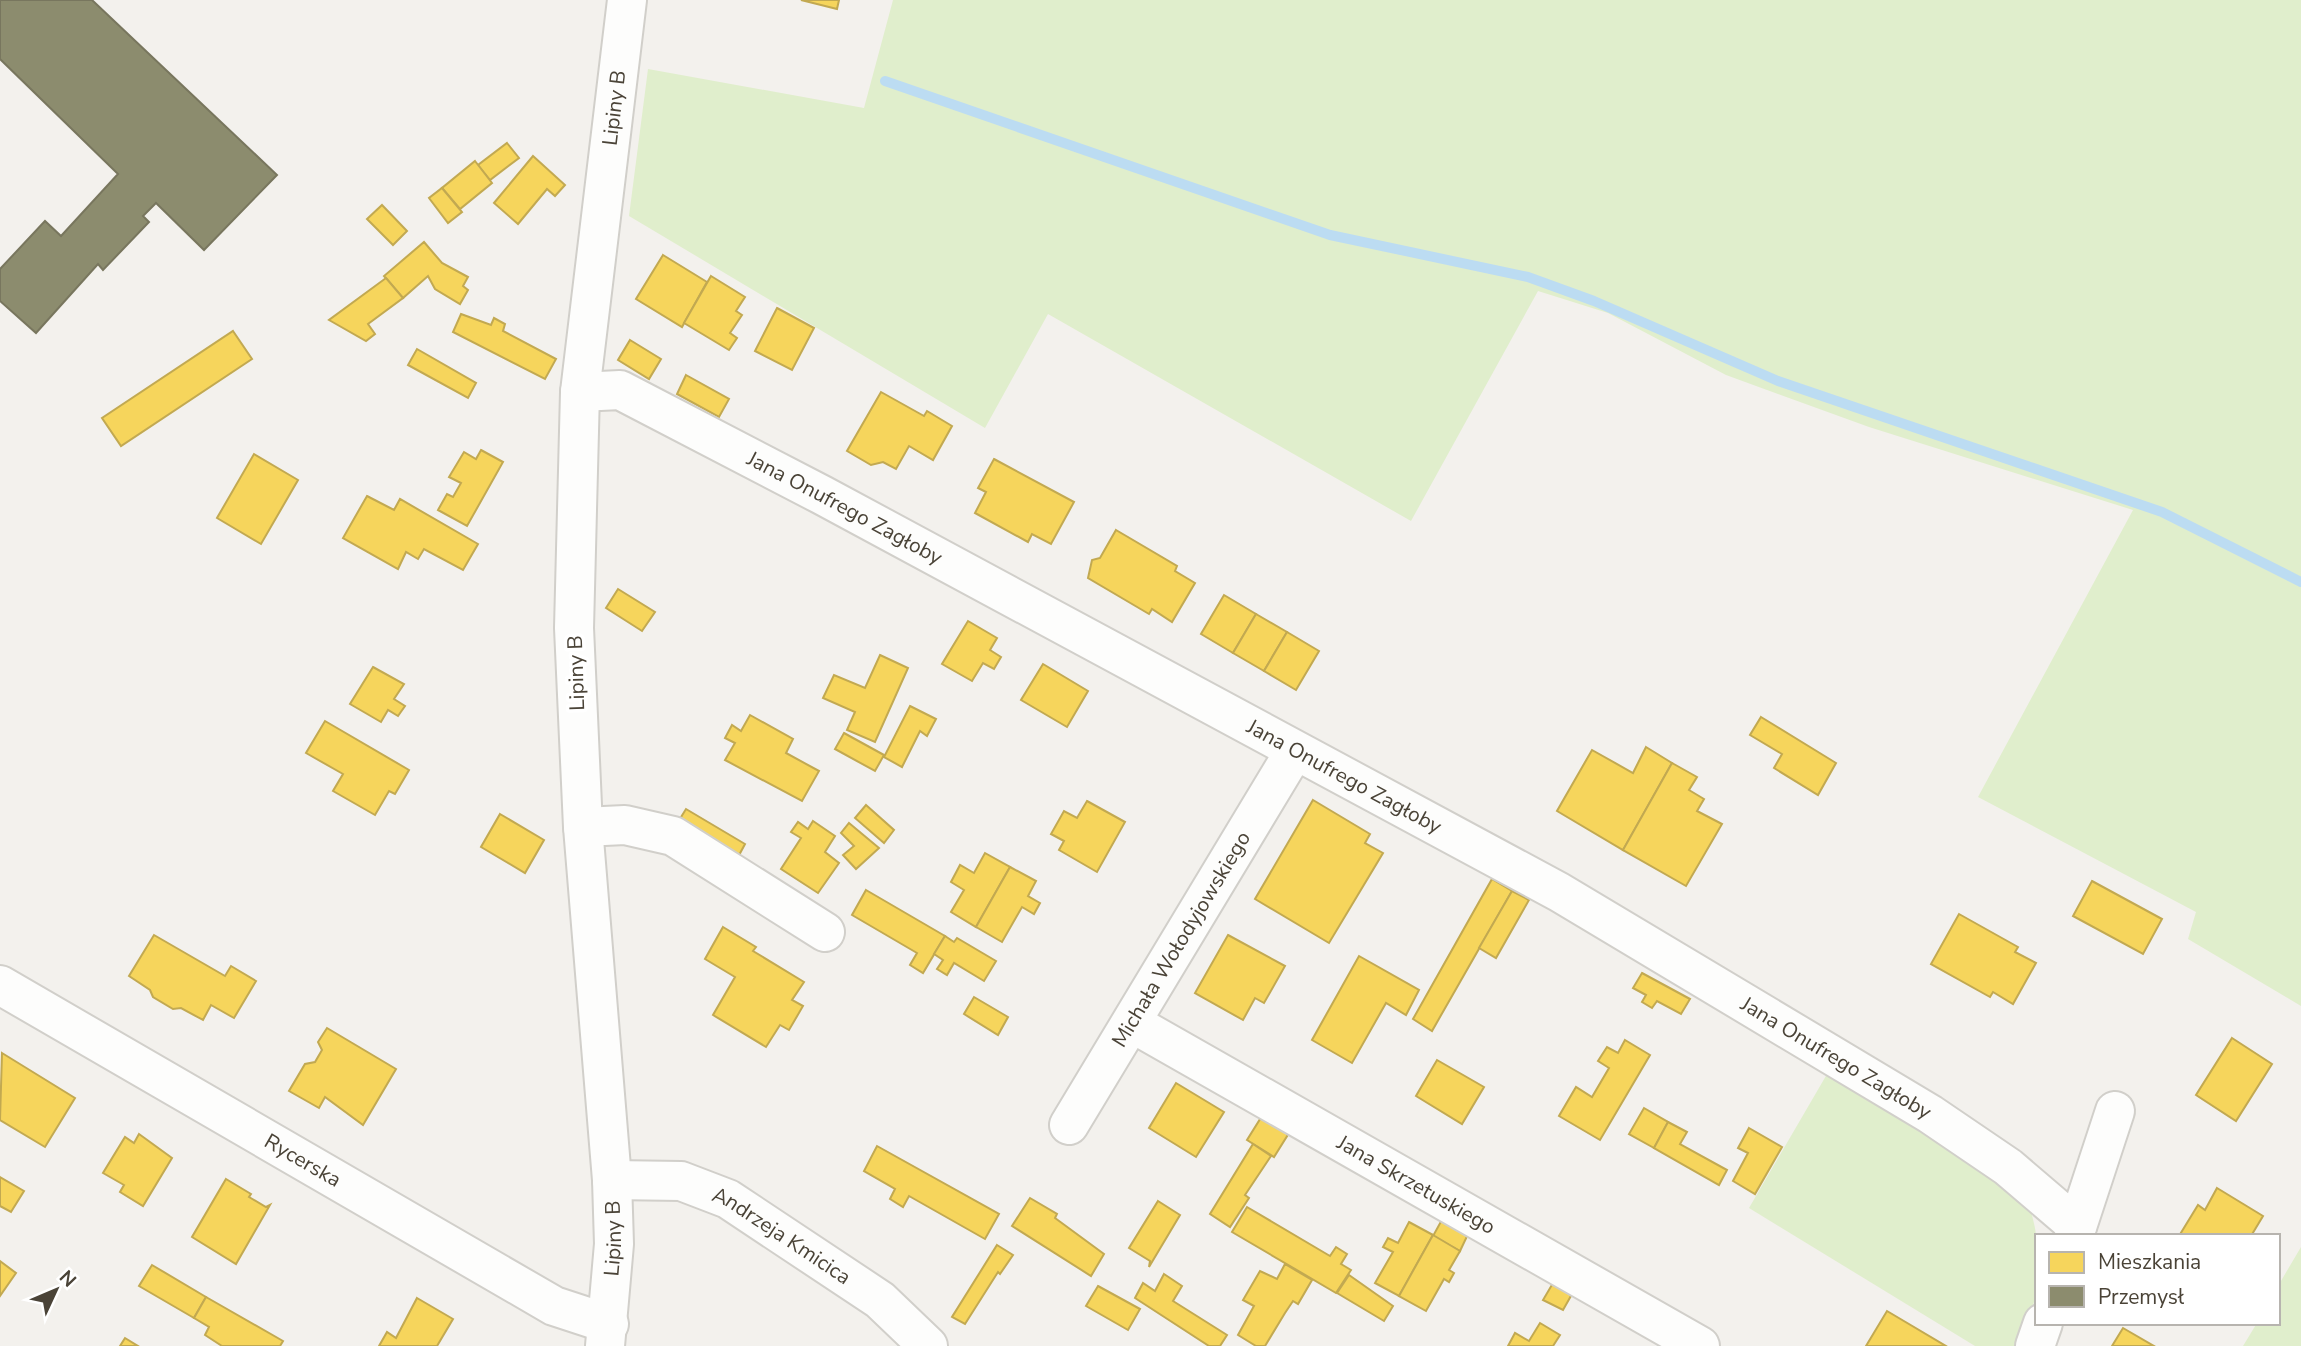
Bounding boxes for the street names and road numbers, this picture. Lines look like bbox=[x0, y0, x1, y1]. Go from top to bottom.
street label: Lipiny B bbox=[596, 69, 632, 147]
street label: Jana Onufrego Zagłoby bbox=[741, 444, 948, 571]
street label: Lipiny B bbox=[561, 635, 591, 711]
street label: Jana Onufrego Zagłoby bbox=[1241, 712, 1447, 840]
street label: Michała Wołodyjowskiego bbox=[1105, 826, 1257, 1052]
street label: Jana Onufrego Zagłoby bbox=[1735, 990, 1937, 1126]
street label: Rycerska bbox=[259, 1127, 346, 1194]
street label: Jana Skrzetuskiego bbox=[1331, 1128, 1501, 1241]
street label: Andrzeja Kmicica bbox=[708, 1180, 857, 1291]
street label: Lipiny B bbox=[597, 1200, 628, 1277]

